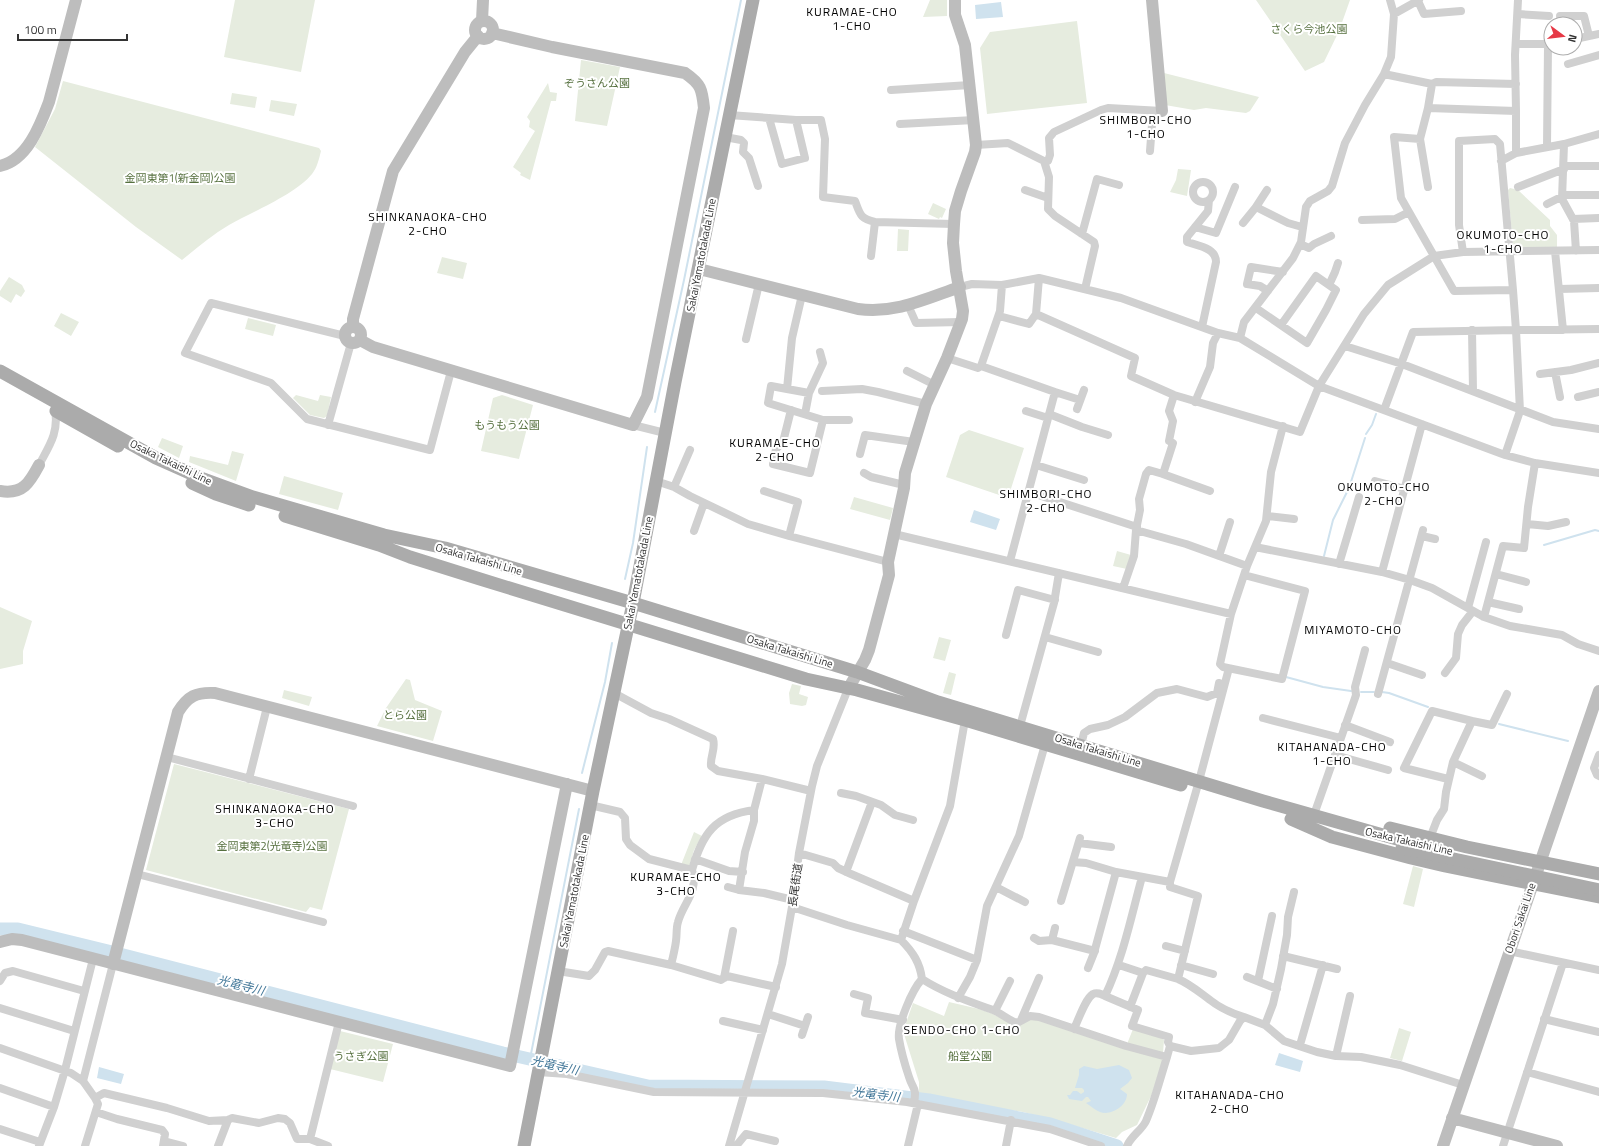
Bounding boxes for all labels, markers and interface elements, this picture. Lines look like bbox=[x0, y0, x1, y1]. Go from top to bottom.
district label: KURAMAE-CHO 1-CHO bbox=[806, 2, 898, 35]
scale bar bbox=[18, 16, 127, 42]
north arrow bbox=[1543, 16, 1583, 56]
text: 100 m bbox=[24, 20, 57, 39]
park label: さくら今池公園 bbox=[1271, 21, 1348, 37]
text: N bbox=[1564, 33, 1581, 44]
park label: ぞうさん公園 bbox=[564, 75, 630, 91]
district label: SHIMBORI-CHO 1-CHO bbox=[1099, 110, 1193, 143]
park label: 金岡東第1(新金岡)公園 bbox=[125, 170, 235, 186]
street label: Sakai Yamatotakada Line bbox=[682, 197, 720, 313]
district label: SHINKANAOKA-CHO 2-CHO bbox=[368, 207, 488, 240]
district label: OKUMOTO-CHO 1-CHO bbox=[1456, 225, 1550, 258]
park label: もうもう公園 bbox=[474, 417, 540, 433]
district label: KURAMAE-CHO 2-CHO bbox=[729, 433, 821, 466]
street label: Osaka Takaishi Line bbox=[127, 435, 215, 489]
district label: OKUMOTO-CHO 2-CHO bbox=[1337, 477, 1431, 510]
district label: SHIMBORI-CHO 2-CHO bbox=[999, 484, 1093, 517]
street label: Sakai Yamatotakada Line bbox=[619, 515, 657, 631]
street label: Osaka Takaishi Line bbox=[434, 539, 525, 579]
district label: MIYAMOTO-CHO bbox=[1304, 620, 1402, 639]
street label: Osaka Takaishi Line bbox=[745, 630, 836, 672]
park label: とら公園 bbox=[383, 707, 427, 723]
street label: Osaka Takaishi Line bbox=[1053, 729, 1144, 771]
district label: KITAHANADA-CHO 1-CHO bbox=[1277, 737, 1387, 770]
district label: SHINKANAOKA-CHO 3-CHO bbox=[215, 799, 335, 832]
street label: Osaka Takaishi Line bbox=[1364, 823, 1455, 859]
street label: Sakai Yamatotakada Line bbox=[555, 833, 593, 949]
park label: 金岡東第2(光竜寺)公園 bbox=[217, 838, 327, 854]
street label: 長尾街道 bbox=[784, 862, 806, 908]
district label: KURAMAE-CHO 3-CHO bbox=[630, 867, 722, 900]
street label: Obori Sakai Line bbox=[1500, 880, 1540, 955]
water label: 光竜寺川 bbox=[215, 970, 269, 1001]
district label: SENDO-CHO 1-CHO bbox=[904, 1020, 1020, 1039]
park label: うさぎ公園 bbox=[334, 1048, 389, 1064]
park label: 船堂公園 bbox=[948, 1048, 992, 1064]
water label: 光竜寺川 bbox=[529, 1050, 582, 1080]
water label: 光竜寺川 bbox=[851, 1082, 903, 1107]
district label: KITAHANADA-CHO 2-CHO bbox=[1175, 1085, 1285, 1118]

